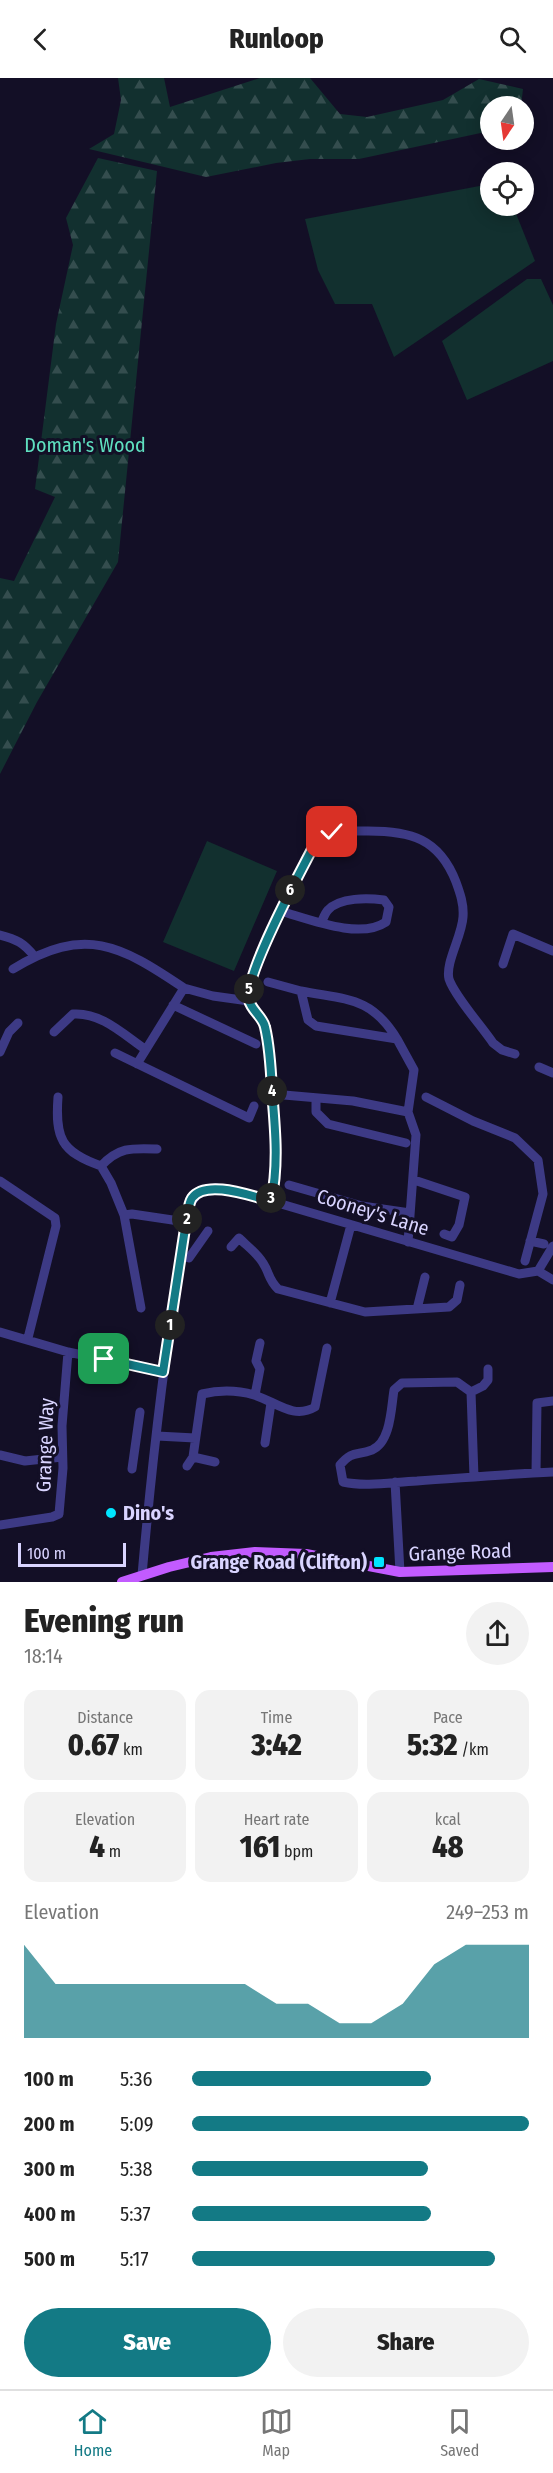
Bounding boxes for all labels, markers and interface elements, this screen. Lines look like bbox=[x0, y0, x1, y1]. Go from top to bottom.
icon: back bbox=[24, 23, 57, 56]
text: Runloop bbox=[229, 23, 324, 55]
icon: search bbox=[496, 23, 529, 56]
north arrow bbox=[480, 96, 534, 150]
map controls bbox=[480, 96, 534, 216]
button: locate bbox=[480, 162, 534, 216]
park label: Doman's Wood bbox=[24, 433, 146, 457]
pin bbox=[306, 806, 357, 857]
icon: check bbox=[315, 815, 348, 848]
pin: 6 bbox=[275, 875, 305, 905]
text: 6 bbox=[286, 880, 294, 899]
pin: 5 bbox=[234, 974, 264, 1004]
text: 5 bbox=[245, 979, 253, 998]
pin: 4 bbox=[257, 1076, 287, 1106]
text: 4 bbox=[268, 1081, 276, 1100]
pin: 3 bbox=[256, 1183, 286, 1213]
street label: Cooney's Lane bbox=[314, 1184, 432, 1240]
text: 3 bbox=[267, 1188, 275, 1207]
pin: 2 bbox=[172, 1204, 202, 1234]
text: 2 bbox=[183, 1209, 191, 1228]
pin: 1 bbox=[155, 1310, 185, 1340]
text: 1 bbox=[167, 1315, 173, 1334]
pin bbox=[78, 1333, 129, 1384]
icon: arrive bbox=[87, 1342, 120, 1375]
street label: Grange Way bbox=[31, 1397, 59, 1493]
place label: Dino's bbox=[123, 1501, 174, 1525]
marker: Dino's bbox=[104, 1506, 118, 1520]
street label: Grange Road bbox=[408, 1538, 512, 1566]
scale bar bbox=[18, 1540, 126, 1568]
text: 100 m bbox=[27, 1544, 66, 1563]
place label: Grange Road (Clifton) bbox=[190, 1550, 367, 1574]
marker: Grange Road (Clifton) bbox=[372, 1555, 386, 1569]
text: Evening run bbox=[24, 1601, 184, 1641]
button: share bbox=[466, 1602, 529, 1665]
text: 18:14 bbox=[24, 1644, 63, 1668]
text: Distance bbox=[77, 1708, 133, 1727]
text: Time bbox=[261, 1708, 292, 1727]
text: Pace bbox=[433, 1708, 463, 1727]
text: 0.67 bbox=[68, 1727, 119, 1763]
text: 3:42 bbox=[251, 1727, 302, 1763]
text: 5:32 bbox=[407, 1727, 458, 1763]
text: km bbox=[119, 1740, 143, 1759]
text: /km bbox=[458, 1740, 489, 1759]
text: Elevation bbox=[75, 1810, 135, 1829]
text: Heart rate bbox=[244, 1810, 309, 1829]
text: kcal bbox=[435, 1810, 461, 1829]
text: 4 bbox=[89, 1829, 105, 1865]
text: 161 bbox=[240, 1829, 280, 1865]
text: 48 bbox=[432, 1829, 464, 1865]
text: m bbox=[105, 1842, 121, 1861]
text: bpm bbox=[280, 1842, 313, 1861]
text: Elevation bbox=[24, 1900, 99, 1924]
text: 249–253 m bbox=[446, 1900, 529, 1924]
text: 100 m bbox=[24, 2067, 74, 2091]
text: 5:36 bbox=[120, 2067, 153, 2091]
text: 200 m bbox=[24, 2112, 75, 2136]
text: 5:09 bbox=[120, 2112, 153, 2136]
text: 300 m bbox=[24, 2157, 75, 2181]
text: 5:38 bbox=[120, 2157, 153, 2181]
text: 400 m bbox=[24, 2202, 76, 2226]
text: 5:37 bbox=[120, 2202, 151, 2226]
text: 500 m bbox=[24, 2247, 75, 2271]
text: 5:17 bbox=[120, 2247, 149, 2271]
button: Save bbox=[24, 2308, 271, 2377]
button: Share bbox=[283, 2308, 529, 2377]
tab: Home bbox=[74, 2405, 112, 2460]
tab: Map bbox=[260, 2405, 293, 2460]
tab: Saved bbox=[440, 2405, 479, 2460]

